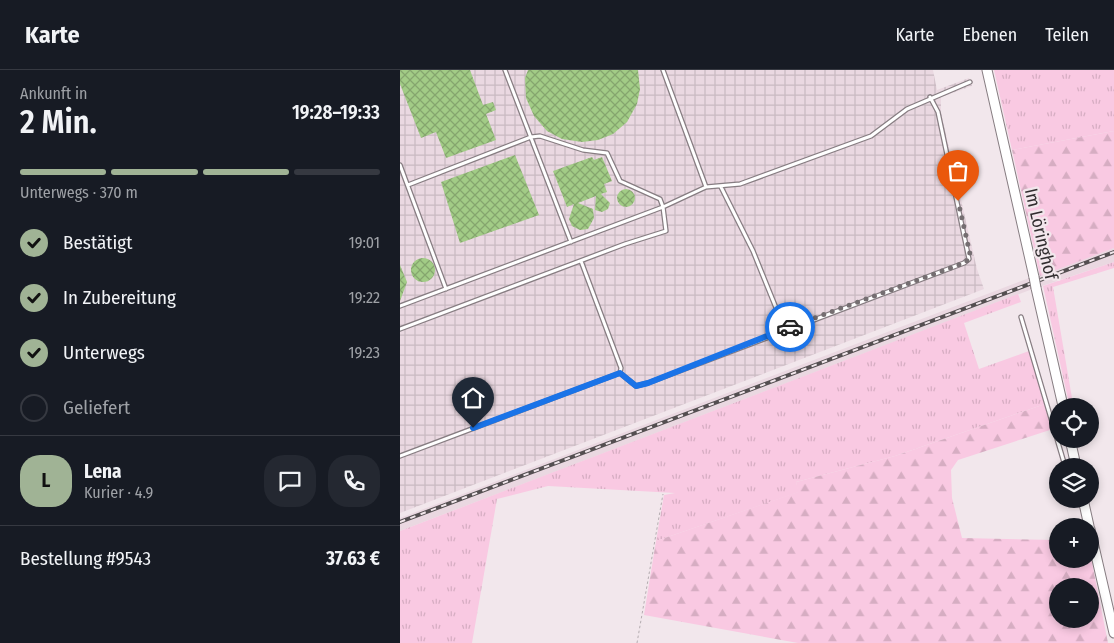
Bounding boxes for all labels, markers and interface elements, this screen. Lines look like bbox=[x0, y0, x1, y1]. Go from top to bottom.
text: Karte bbox=[25, 21, 80, 49]
text: Karte bbox=[895, 24, 934, 46]
text: Ebenen bbox=[962, 24, 1017, 46]
text: Teilen bbox=[1045, 24, 1089, 46]
text: Ankunft in bbox=[20, 84, 87, 103]
text: 19:28–19:33 bbox=[292, 101, 380, 124]
text: 2 Min. bbox=[20, 103, 97, 141]
pin bbox=[937, 150, 979, 201]
icon: bag bbox=[944, 157, 972, 185]
text: Unterwegs · 370 m bbox=[20, 183, 138, 202]
street label: Im Löringhof bbox=[1020, 186, 1063, 283]
icon: check bbox=[20, 229, 48, 257]
text: Bestätigt bbox=[63, 231, 132, 254]
text: 19:01 bbox=[348, 233, 380, 252]
icon: check bbox=[20, 284, 48, 312]
text: In Zubereitung bbox=[63, 286, 176, 309]
text: 19:22 bbox=[348, 288, 380, 307]
courier bbox=[765, 302, 815, 352]
icon: car bbox=[776, 313, 804, 341]
icon: check bbox=[20, 339, 48, 367]
text: Unterwegs bbox=[63, 341, 145, 364]
text: 19:23 bbox=[348, 343, 380, 362]
pin bbox=[452, 377, 494, 428]
icon: home bbox=[459, 384, 487, 412]
text: Geliefert bbox=[63, 396, 130, 419]
map controls bbox=[1049, 398, 1099, 628]
button: locate bbox=[1049, 398, 1099, 448]
button: chat bbox=[264, 455, 316, 507]
button: phone bbox=[328, 455, 380, 507]
button: layers bbox=[1049, 458, 1099, 508]
text: Lena bbox=[84, 460, 122, 483]
text: L bbox=[42, 469, 50, 492]
text: Kurier · 4.9 bbox=[84, 483, 153, 502]
button: + bbox=[1049, 518, 1099, 568]
text: Bestellung #9543 bbox=[20, 547, 151, 570]
text: 37.63 € bbox=[326, 547, 380, 570]
button: − bbox=[1049, 578, 1099, 628]

